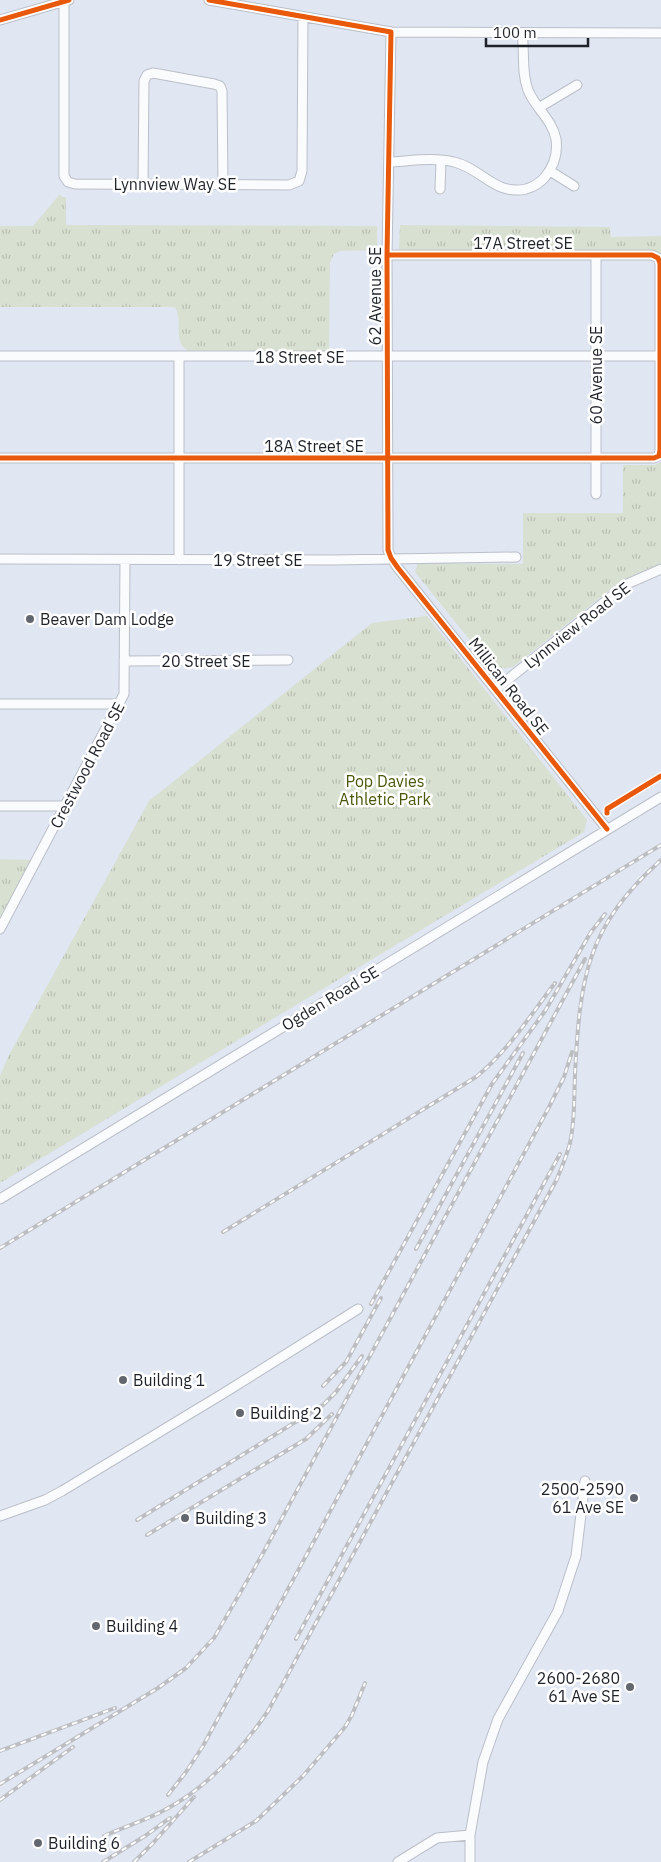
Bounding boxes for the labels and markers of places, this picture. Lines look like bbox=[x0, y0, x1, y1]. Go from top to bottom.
place label: Beaver Dam Lodge bbox=[40, 609, 174, 629]
marker: Beaver Dam Lodge bbox=[24, 613, 36, 625]
place label: Building 1 bbox=[133, 1370, 205, 1390]
marker: Building 1 bbox=[117, 1374, 129, 1386]
place label: Building 2 bbox=[250, 1403, 322, 1423]
marker: Building 2 bbox=[234, 1407, 246, 1419]
place label: 2500-2590 61 Ave SE bbox=[541, 1479, 624, 1517]
marker: 2500-2590 61 Ave SE bbox=[628, 1492, 640, 1504]
place label: Building 3 bbox=[195, 1508, 267, 1528]
marker: Building 3 bbox=[179, 1512, 191, 1524]
place label: Building 4 bbox=[106, 1616, 178, 1636]
marker: Building 4 bbox=[90, 1620, 102, 1632]
place label: 2600-2680 61 Ave SE bbox=[537, 1668, 620, 1706]
marker: 2600-2680 61 Ave SE bbox=[624, 1681, 636, 1693]
place label: Building 6 bbox=[48, 1833, 120, 1853]
marker: Building 6 bbox=[32, 1837, 44, 1849]

